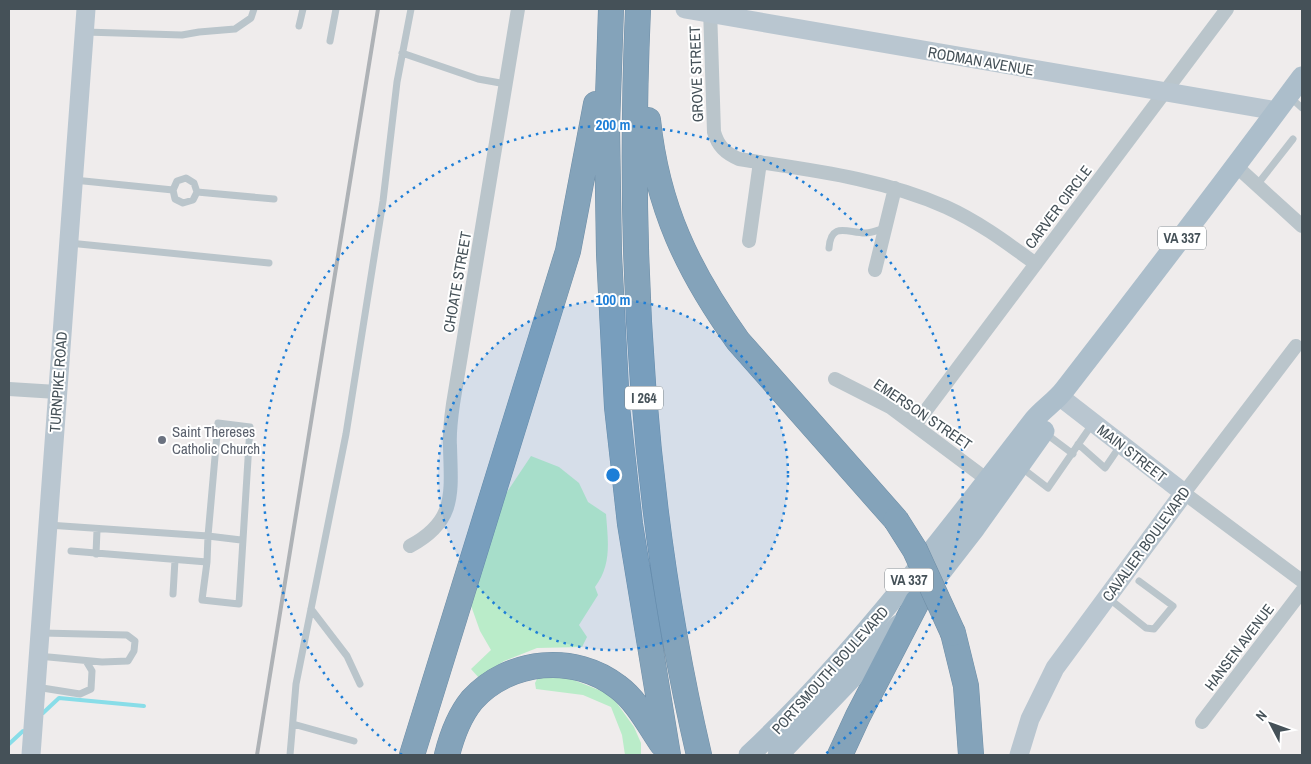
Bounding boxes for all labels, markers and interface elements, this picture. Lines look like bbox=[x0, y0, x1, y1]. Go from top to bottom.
street label: GROVE STREET bbox=[684, 25, 708, 123]
street label: RODMAN AVENUE bbox=[926, 41, 1036, 81]
text: 200 m bbox=[596, 114, 630, 135]
street label: CARVER CIRCLE bbox=[1020, 161, 1096, 253]
road number: VA 337 bbox=[1158, 227, 1206, 250]
street label: CHOATE STREET bbox=[438, 229, 476, 334]
text: 100 m bbox=[596, 289, 630, 310]
street label: TURNPIKE ROAD bbox=[44, 331, 72, 433]
street label: EMERSON STREET bbox=[870, 373, 977, 455]
road number: I 264 bbox=[625, 386, 663, 409]
street label: MAIN STREET bbox=[1093, 419, 1171, 487]
place label: Saint Thereses Catholic Church bbox=[172, 421, 260, 459]
marker: Saint Thereses Catholic Church bbox=[156, 434, 168, 446]
centre of rings bbox=[604, 466, 622, 484]
street label: CAVALIER BOULEVARD bbox=[1097, 482, 1195, 606]
road number: VA 337 bbox=[885, 568, 933, 592]
street label: HANSEN AVENUE bbox=[1199, 599, 1279, 695]
street label: PORTSMOUTH BOULEVARD bbox=[767, 601, 893, 739]
north arrow bbox=[1246, 699, 1296, 749]
text: N bbox=[1252, 706, 1271, 725]

